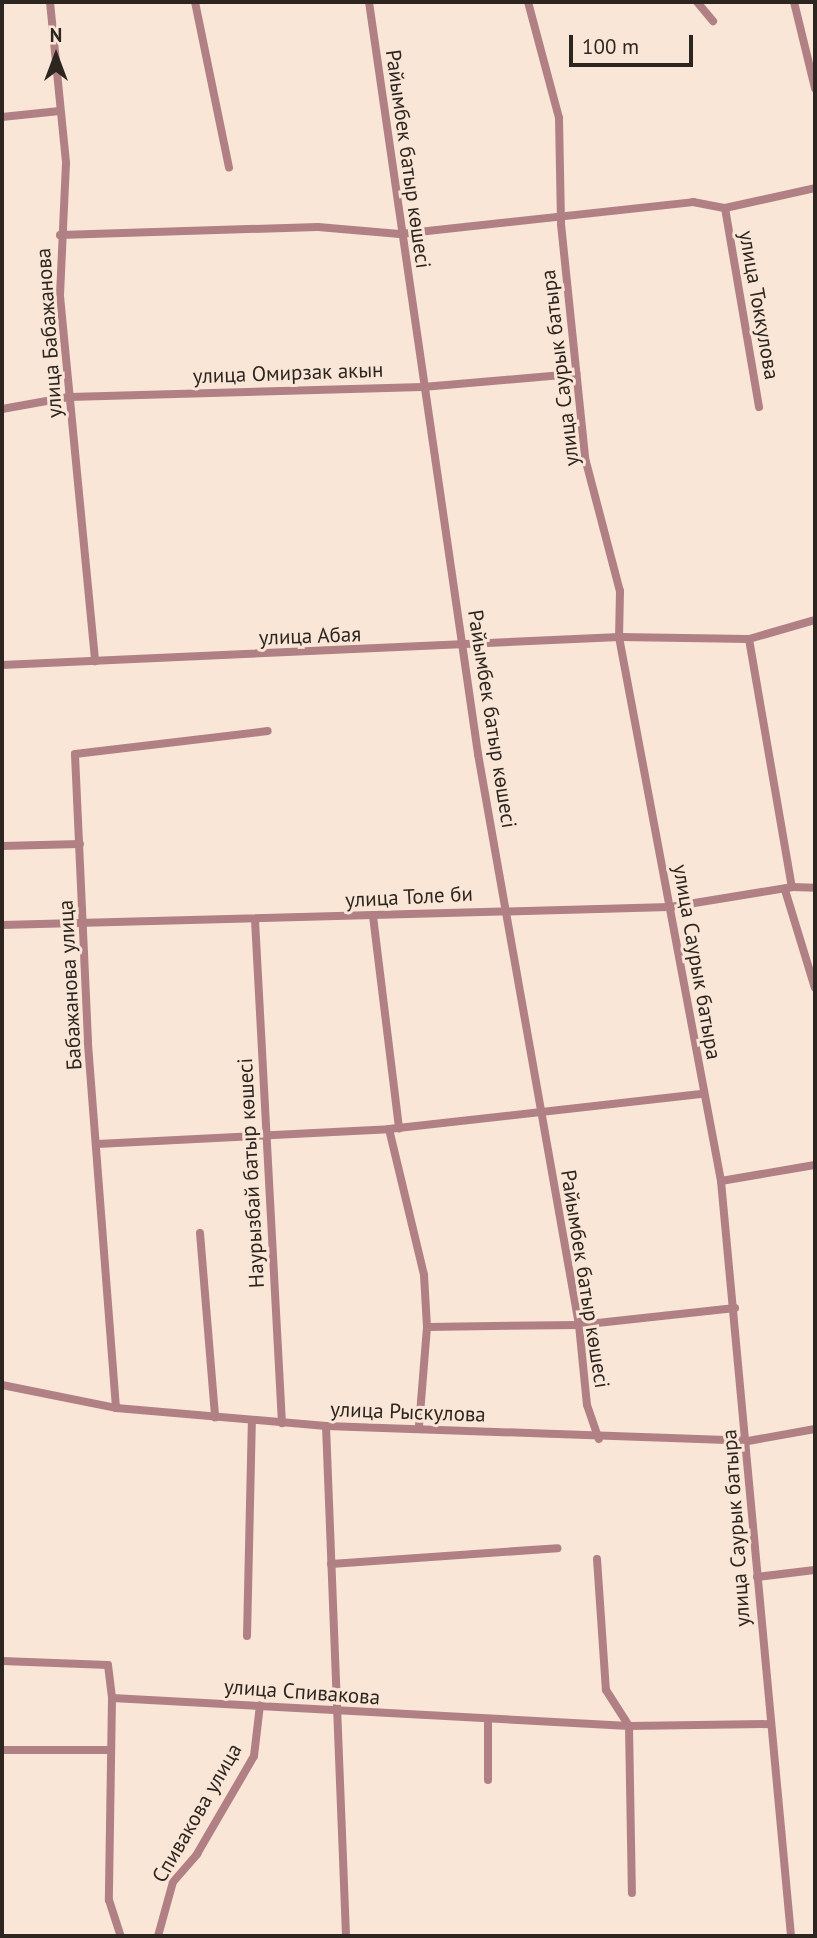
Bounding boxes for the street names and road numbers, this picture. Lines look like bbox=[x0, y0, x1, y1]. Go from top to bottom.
street label: Райымбек батыр көшесі bbox=[380, 48, 436, 270]
street label: улица Токкулова bbox=[733, 228, 785, 382]
street label: улица Бабажанова bbox=[30, 247, 68, 419]
street label: улица Саурык батыра bbox=[535, 268, 585, 468]
street label: улица Омирзак акын bbox=[192, 357, 384, 389]
street label: Райымбек батыр көшесі bbox=[462, 608, 522, 830]
street label: улица Абая bbox=[258, 622, 362, 650]
street label: улица Саурык батыра bbox=[667, 862, 727, 1062]
street label: улица Толе би bbox=[344, 881, 474, 913]
street label: Бабажанова улица bbox=[53, 899, 87, 1071]
street label: Наурызбай батыр көшесі bbox=[232, 1057, 270, 1289]
street label: Райымбек батыр көшесі bbox=[555, 1168, 615, 1390]
street label: улица Рыскулова bbox=[330, 1397, 486, 1427]
street label: улица Саурык батыра bbox=[717, 1428, 755, 1628]
street label: улица Спивакова bbox=[223, 1674, 381, 1710]
street label: Спивакова улица bbox=[147, 1739, 247, 1887]

